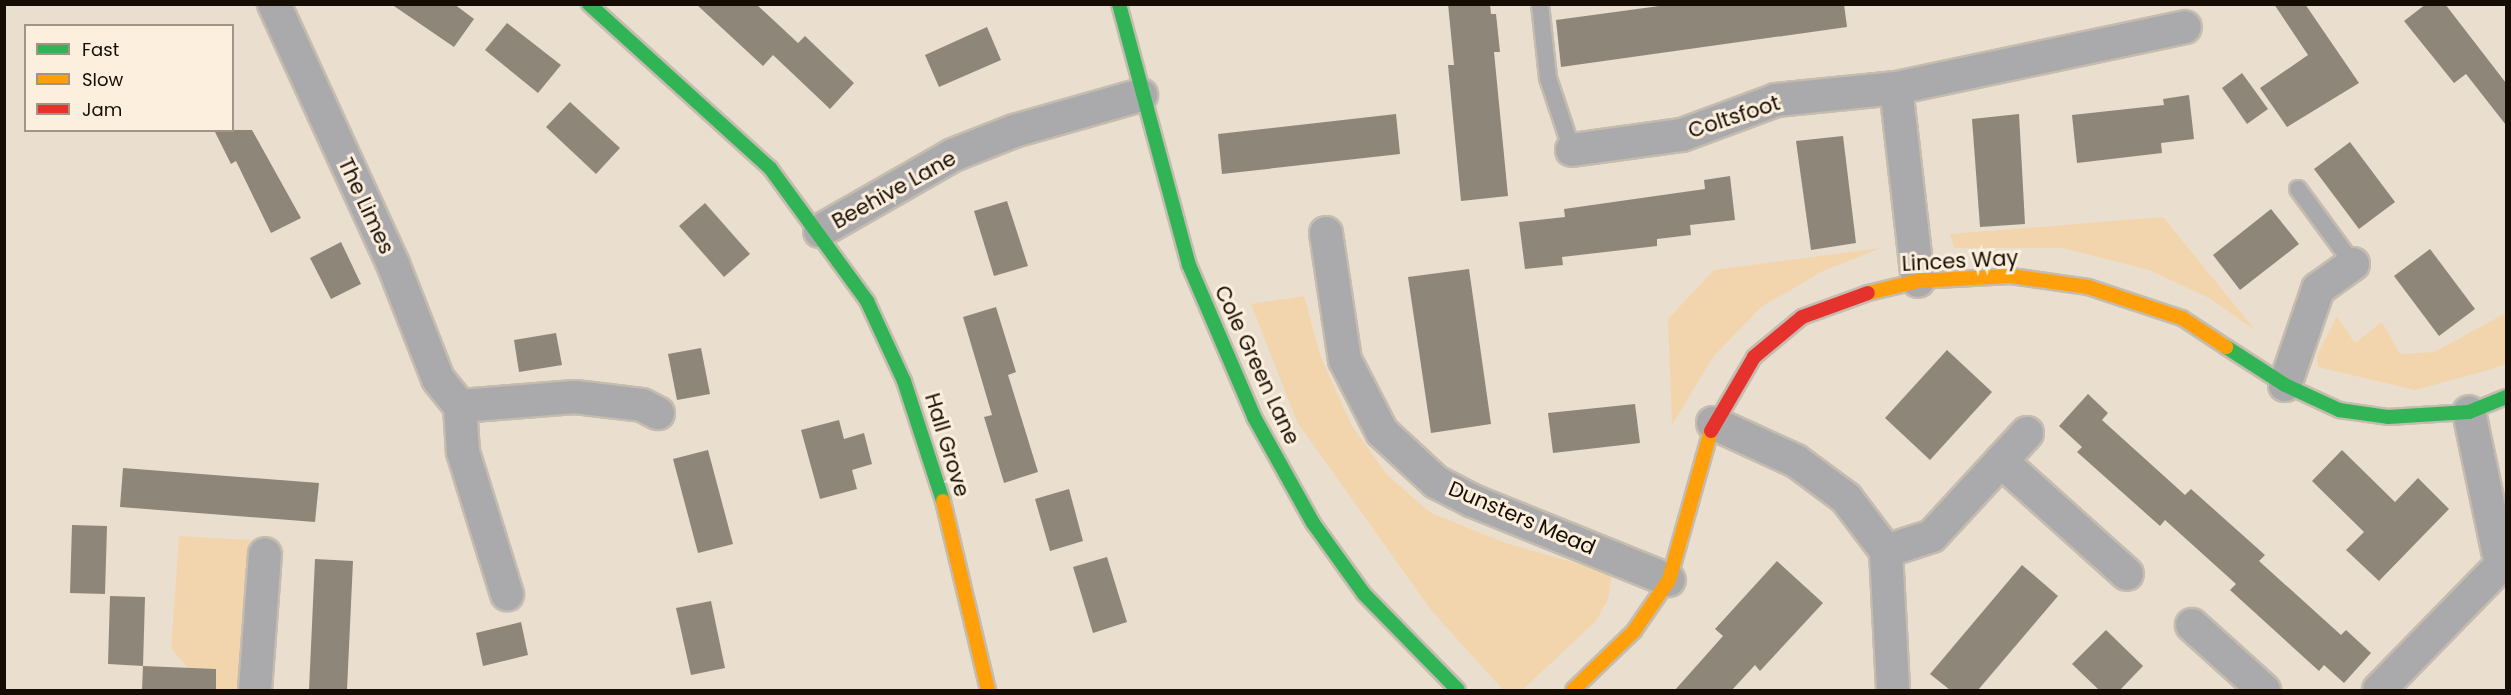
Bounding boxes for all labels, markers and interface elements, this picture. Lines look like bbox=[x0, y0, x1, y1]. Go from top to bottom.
legend bbox=[24, 24, 234, 132]
text: Fast bbox=[82, 37, 119, 62]
text: Slow bbox=[82, 67, 123, 92]
street label: Coltsfoot bbox=[1685, 90, 1783, 144]
text: Jam bbox=[82, 97, 122, 122]
street label: Beehive Lane bbox=[828, 146, 960, 234]
street label: The Limes bbox=[333, 154, 399, 258]
street label: Linces Way bbox=[1901, 245, 2019, 277]
street label: Cole Green Lane bbox=[1209, 282, 1305, 448]
street label: Hall Grove bbox=[919, 390, 975, 500]
street label: Dunsters Mead bbox=[1445, 476, 1599, 560]

